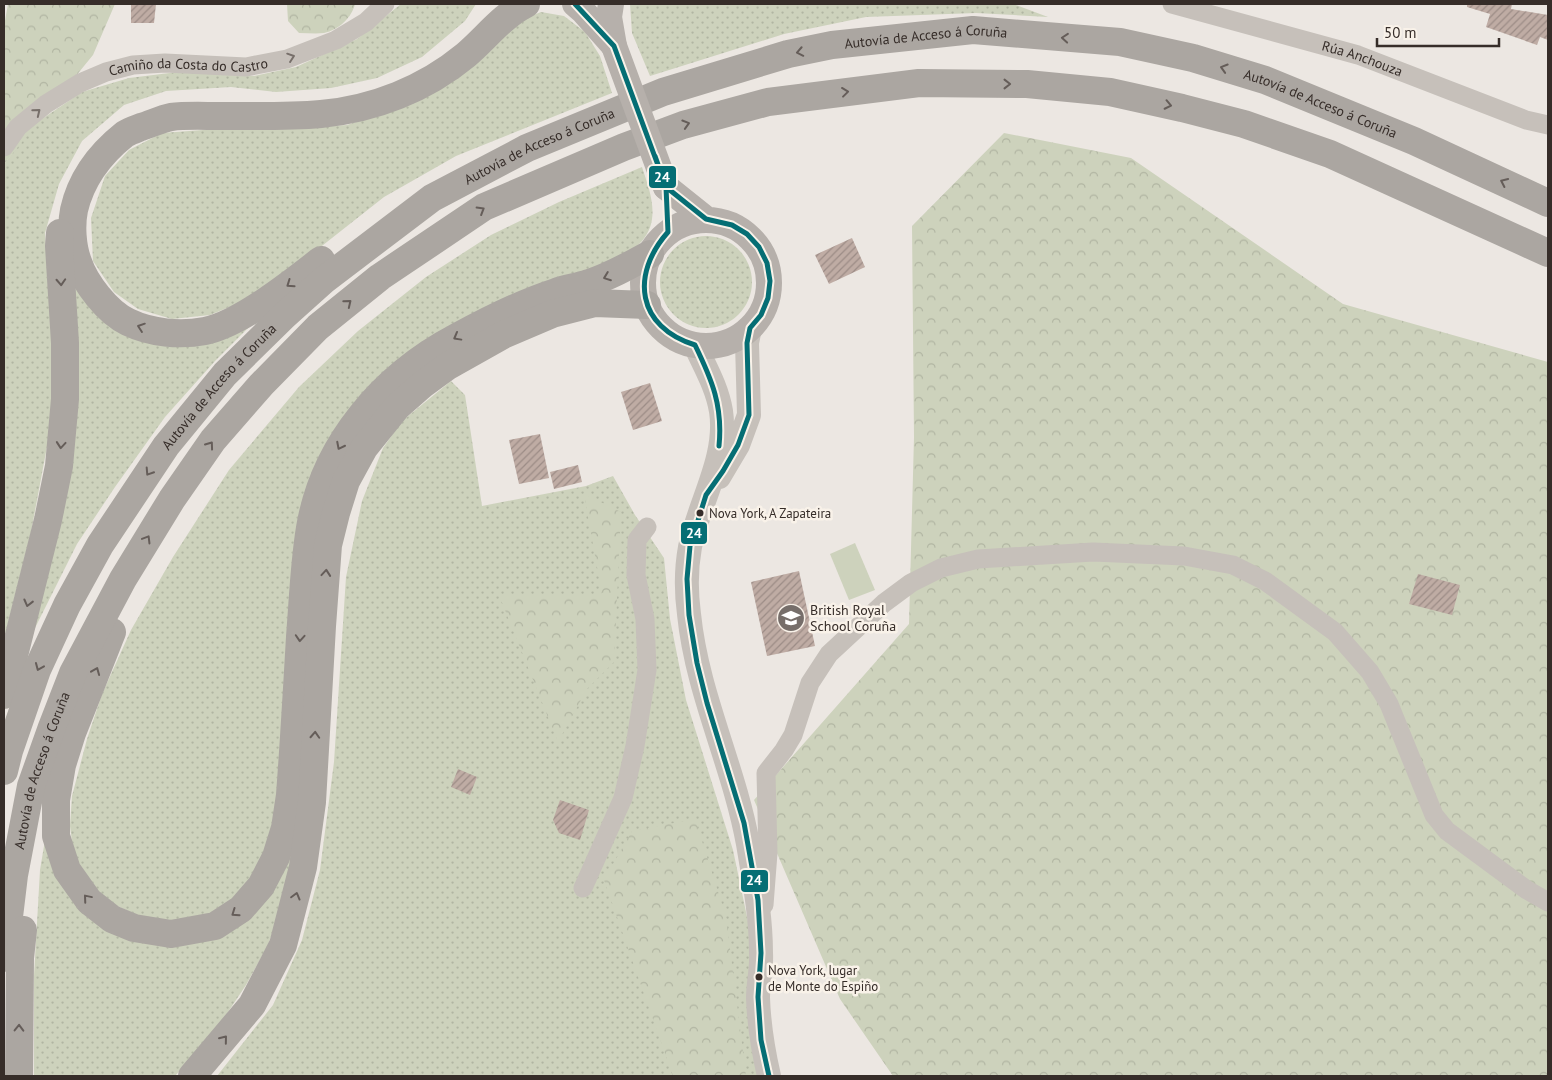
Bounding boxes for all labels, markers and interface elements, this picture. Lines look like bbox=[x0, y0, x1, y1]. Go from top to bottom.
scale bar bbox=[1377, 15, 1500, 47]
street label: Autovía de Acceso á Coruña bbox=[843, 21, 1008, 53]
text: 50 m bbox=[1384, 23, 1417, 42]
one-way arrow bbox=[1061, 32, 1069, 43]
street label: Rúa Anchouza bbox=[1320, 37, 1405, 80]
one-way arrow bbox=[795, 46, 804, 57]
one-way arrow bbox=[286, 53, 295, 63]
street label: Camiño da Costa do Castro bbox=[107, 54, 269, 80]
one-way arrow bbox=[1221, 63, 1229, 73]
street label: Autovía de Acceso á Coruña bbox=[1241, 65, 1400, 142]
one-way arrow bbox=[1004, 79, 1011, 89]
one-way arrow bbox=[841, 87, 849, 98]
one-way arrow bbox=[1163, 99, 1172, 110]
street label: Autovía de Acceso á Coruña bbox=[461, 104, 617, 189]
one-way arrow bbox=[31, 108, 40, 117]
one-way arrow bbox=[681, 120, 690, 130]
line badge: 24 bbox=[648, 165, 677, 189]
text: 24 bbox=[654, 168, 670, 186]
one-way arrow bbox=[1500, 178, 1509, 189]
one-way arrow bbox=[475, 207, 484, 217]
one-way arrow bbox=[603, 270, 612, 281]
one-way arrow bbox=[286, 278, 296, 287]
one-way arrow bbox=[56, 279, 67, 287]
one-way arrow bbox=[342, 301, 351, 309]
street label: Autovía de Acceso á Coruña bbox=[158, 320, 280, 453]
one-way arrow bbox=[137, 323, 146, 333]
one-way arrow bbox=[453, 331, 462, 341]
one-way arrow bbox=[56, 441, 67, 449]
one-way arrow bbox=[204, 441, 213, 450]
one-way arrow bbox=[336, 441, 346, 450]
one-way arrow bbox=[145, 466, 155, 475]
place label: Nova York, A Zapateira bbox=[709, 505, 831, 522]
marker: Nova York, A Zapateira bbox=[695, 508, 705, 518]
line badge: 24 bbox=[680, 521, 708, 545]
text: 24 bbox=[686, 524, 702, 542]
one-way arrow bbox=[141, 535, 151, 544]
one-way arrow bbox=[320, 569, 331, 577]
one-way arrow bbox=[23, 599, 34, 608]
place label: British Royal School Coruña bbox=[810, 601, 896, 635]
school or university icon: British Royal School Coruña bbox=[776, 603, 806, 633]
one-way arrow bbox=[295, 634, 306, 642]
one-way arrow bbox=[35, 662, 46, 671]
one-way arrow bbox=[91, 668, 101, 676]
street label: Autovía de Acceso á Coruña bbox=[10, 689, 74, 851]
one-way arrow bbox=[310, 731, 321, 739]
line badge: 24 bbox=[740, 869, 769, 893]
text: 24 bbox=[746, 871, 762, 889]
one-way arrow bbox=[290, 892, 301, 901]
one-way arrow bbox=[84, 894, 93, 903]
one-way arrow bbox=[231, 907, 240, 916]
place label: Nova York, lugar de Monte do Espiño bbox=[768, 962, 878, 995]
marker: Nova York, lugar de Monte do Espiño bbox=[754, 972, 764, 982]
one-way arrow bbox=[14, 1023, 25, 1031]
one-way arrow bbox=[218, 1036, 227, 1045]

